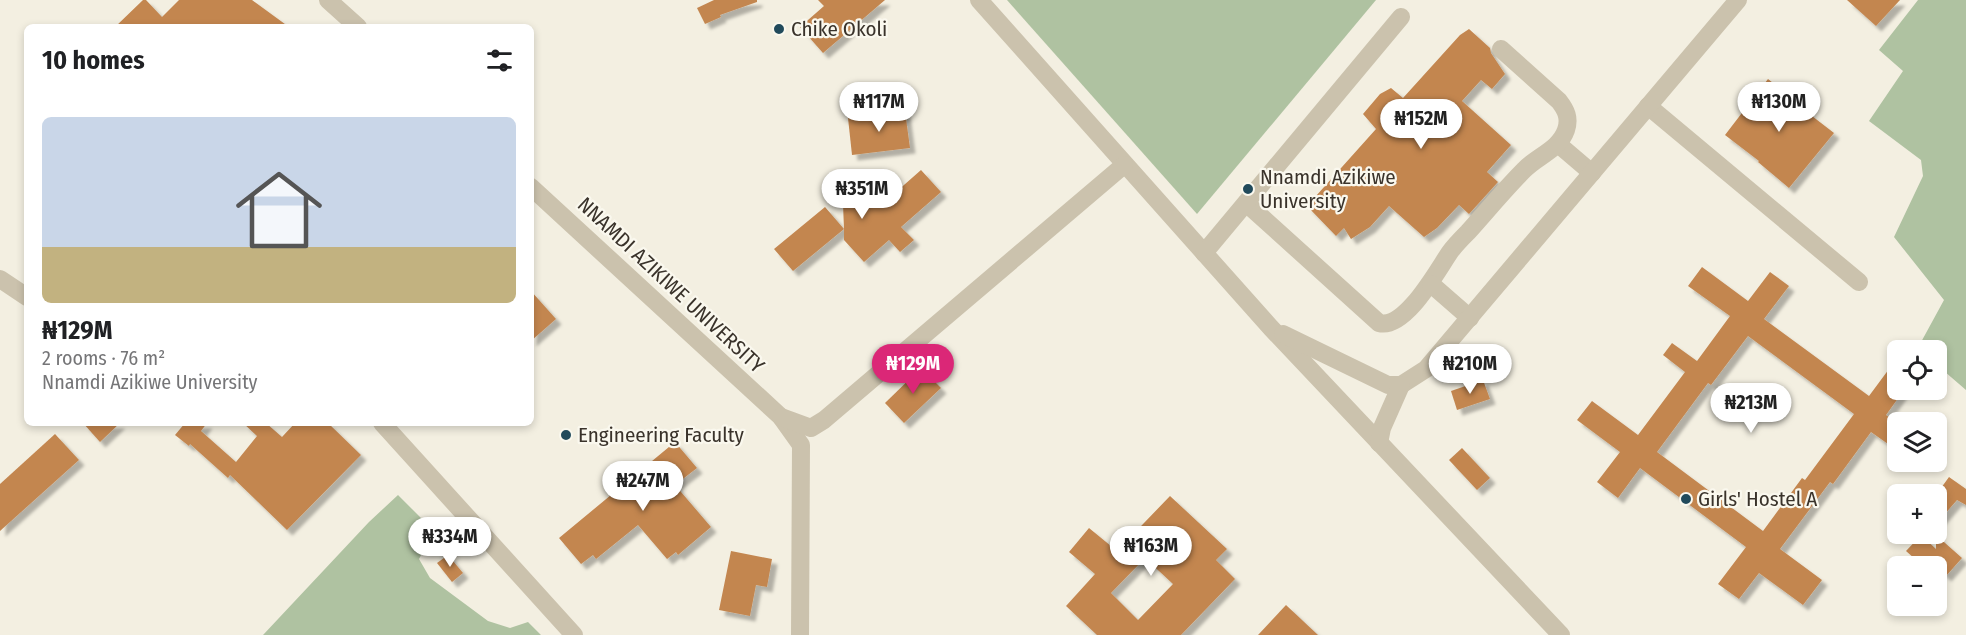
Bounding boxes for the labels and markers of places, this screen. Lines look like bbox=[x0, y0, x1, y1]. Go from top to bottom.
place label: Chike Okoli bbox=[791, 16, 887, 42]
marker: Chike Okoli bbox=[772, 22, 786, 36]
pin: ₦117M bbox=[837, 82, 921, 133]
pin: ₦130M bbox=[1737, 82, 1821, 133]
pin: ₦152M bbox=[1379, 99, 1463, 150]
place label: Nnamdi Azikiwe University bbox=[1260, 164, 1396, 214]
pin: ₦351M bbox=[820, 169, 904, 220]
marker: Nnamdi Azikiwe University bbox=[1241, 182, 1255, 196]
pin: ₦129M bbox=[871, 344, 955, 395]
pin: ₦210M bbox=[1428, 344, 1512, 395]
pin: ₦213M bbox=[1709, 383, 1793, 434]
place label: Engineering Faculty bbox=[578, 422, 745, 448]
marker: Engineering Faculty bbox=[559, 428, 573, 442]
pin: ₦247M bbox=[601, 461, 685, 512]
place label: Girls' Hostel A bbox=[1698, 486, 1817, 512]
marker: Girls' Hostel A bbox=[1679, 492, 1693, 506]
pin: ₦334M bbox=[408, 517, 492, 568]
pin: ₦163M bbox=[1109, 526, 1193, 577]

